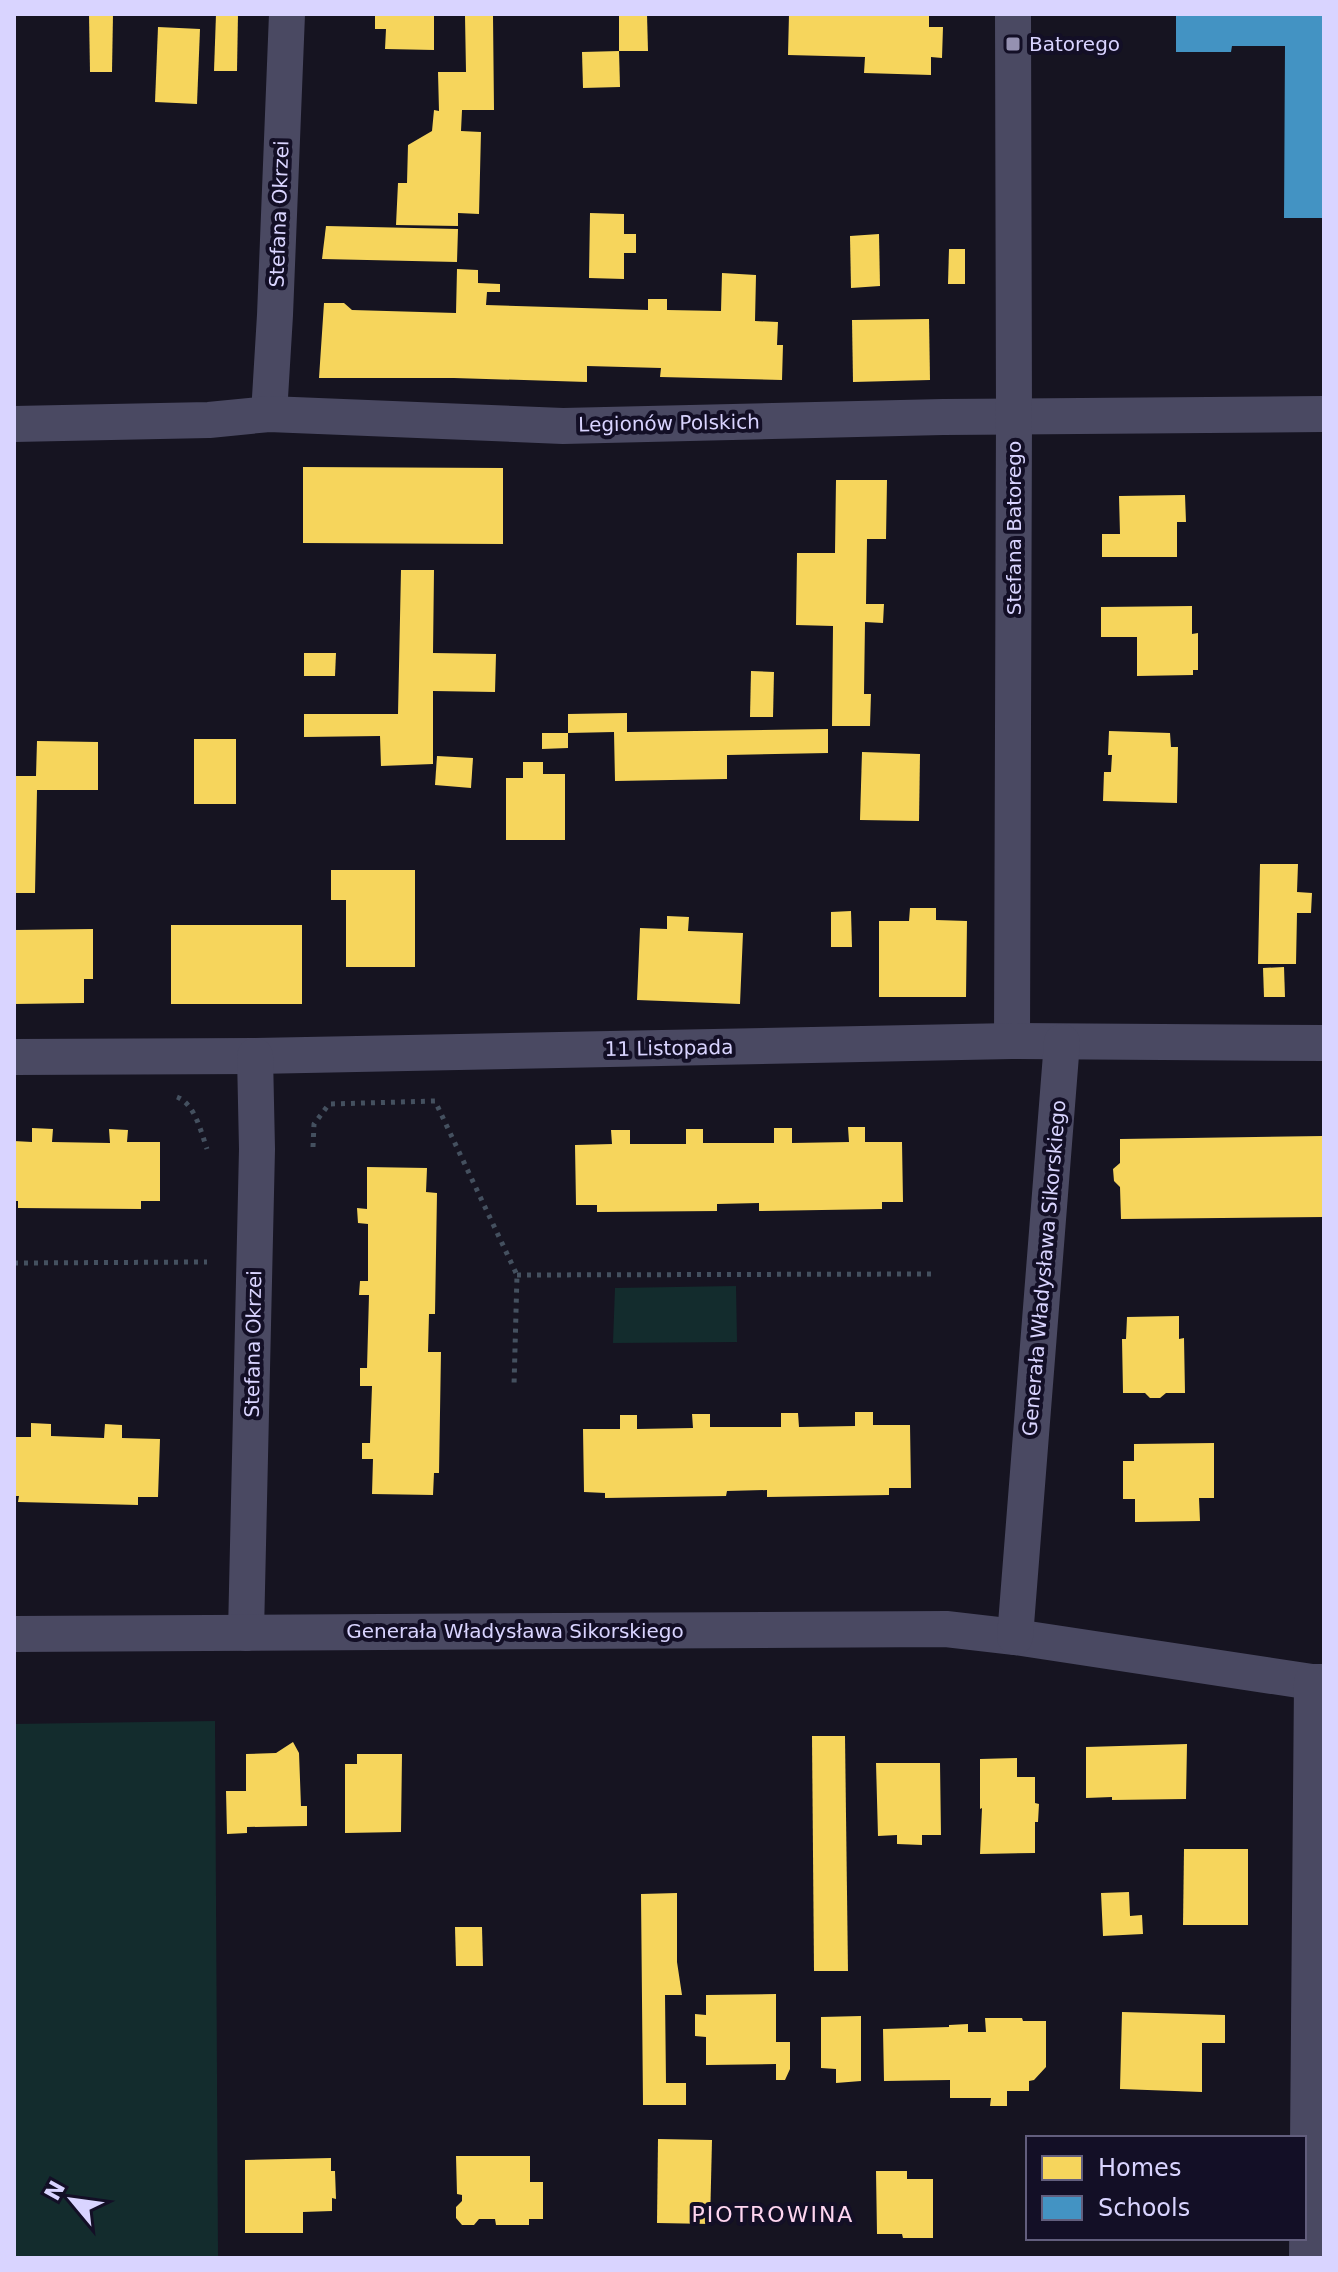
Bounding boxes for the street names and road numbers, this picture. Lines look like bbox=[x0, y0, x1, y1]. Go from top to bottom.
street label: Stefana Okrzei bbox=[264, 140, 294, 288]
street label: Legionów Polskich bbox=[578, 409, 760, 437]
street label: Stefana Batorego bbox=[1002, 441, 1026, 615]
street label: 11 Listopada bbox=[604, 1035, 734, 1061]
street label: Generała Władysława Sikorskiego bbox=[1017, 1099, 1071, 1437]
street label: Stefana Okrzei bbox=[240, 1270, 266, 1418]
street label: Generała Władysława Sikorskiego bbox=[346, 1619, 684, 1643]

